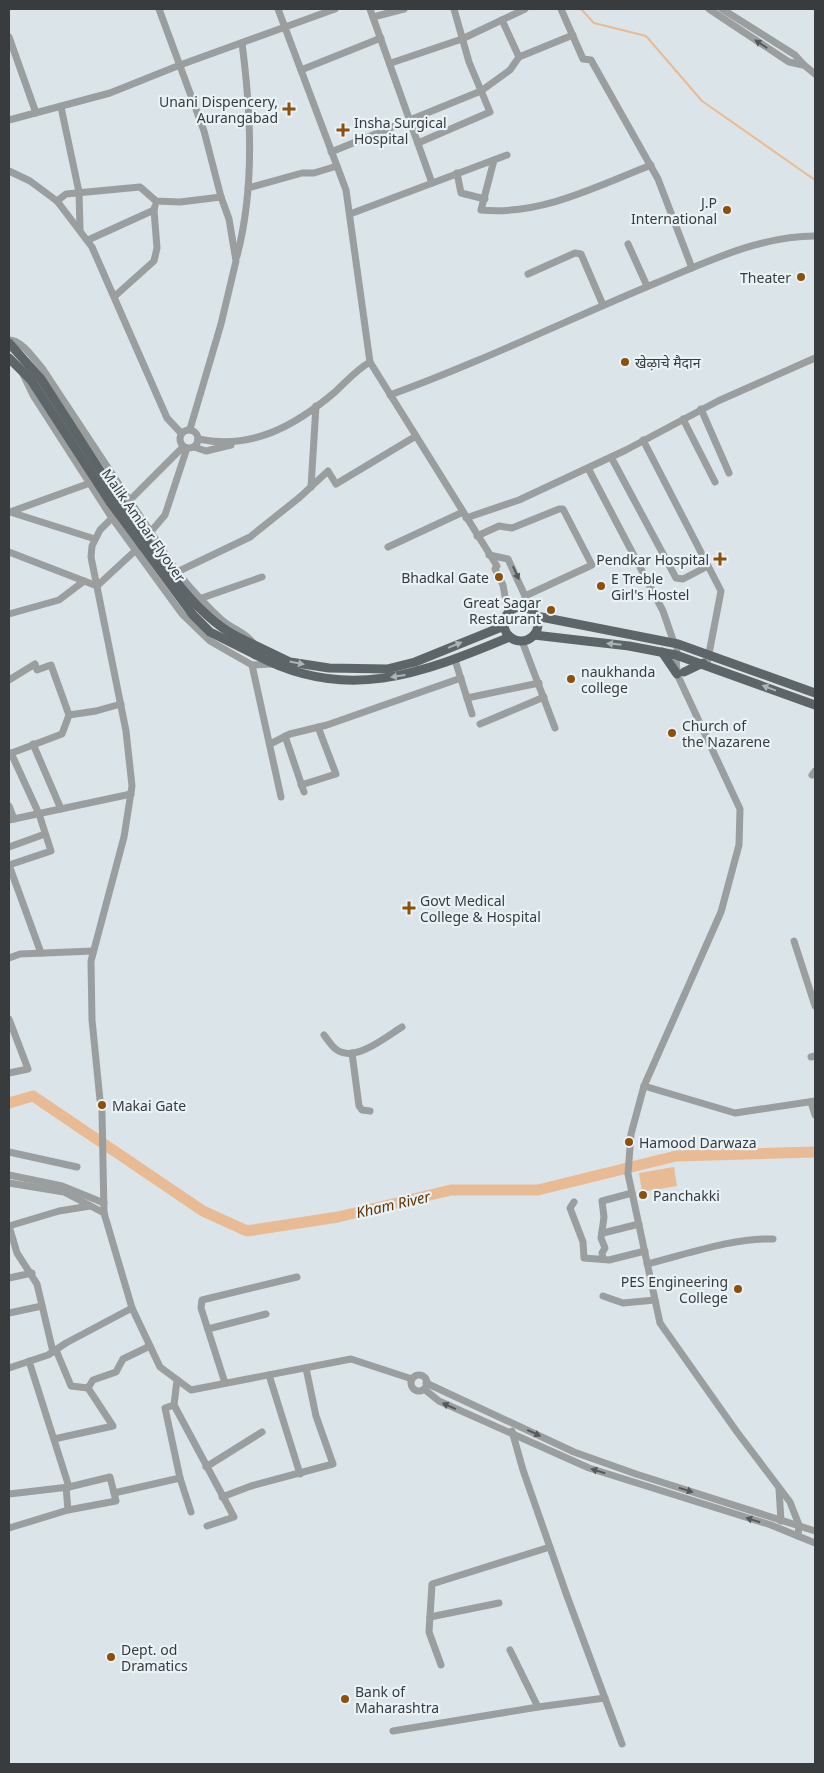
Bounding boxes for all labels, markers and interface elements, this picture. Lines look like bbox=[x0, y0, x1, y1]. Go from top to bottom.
one-way arrow bbox=[754, 39, 767, 49]
place label: Unani Dispencery, Aurangabad bbox=[159, 92, 278, 127]
marker: Unani Dispencery, Aurangabad bbox=[282, 102, 296, 116]
place label: Insha Surgical Hospital bbox=[354, 113, 447, 148]
marker: Insha Surgical Hospital bbox=[336, 123, 350, 137]
place label: J.P International bbox=[631, 193, 717, 228]
marker: J.P International bbox=[721, 204, 733, 216]
place label: Theater bbox=[740, 268, 791, 287]
marker: Theater bbox=[795, 271, 807, 283]
place label: खेऴाचे मैदान bbox=[635, 353, 701, 372]
marker: खेऴाचे मैदान bbox=[619, 356, 631, 368]
street label: Malik Ambar Flyover bbox=[98, 465, 190, 585]
place label: Pendkar Hospital bbox=[596, 550, 709, 569]
marker: Pendkar Hospital bbox=[713, 552, 727, 566]
one-way arrow bbox=[512, 566, 520, 580]
place label: Bhadkal Gate bbox=[401, 568, 489, 587]
place label: E Treble Girl's Hostel bbox=[611, 569, 689, 604]
marker: Bhadkal Gate bbox=[493, 571, 505, 583]
marker: E Treble Girl's Hostel bbox=[595, 580, 607, 592]
place label: Great Sagar Restaurant bbox=[463, 593, 541, 628]
marker: Great Sagar Restaurant bbox=[545, 604, 557, 616]
one-way arrow bbox=[605, 640, 621, 648]
one-way arrow bbox=[448, 641, 462, 649]
one-way arrow bbox=[289, 659, 305, 667]
place label: naukhanda college bbox=[581, 662, 655, 697]
one-way arrow bbox=[390, 673, 406, 681]
marker: naukhanda college bbox=[565, 673, 577, 685]
one-way arrow bbox=[762, 684, 777, 691]
place label: Church of the Nazarene bbox=[682, 716, 770, 751]
marker: Church of the Nazarene bbox=[666, 727, 678, 739]
place label: Govt Medical College & Hospital bbox=[420, 891, 541, 926]
marker: Govt Medical College & Hospital bbox=[402, 901, 416, 915]
place label: Makai Gate bbox=[112, 1096, 186, 1115]
marker: Makai Gate bbox=[96, 1099, 108, 1111]
place label: Hamood Darwaza bbox=[639, 1133, 757, 1152]
marker: Hamood Darwaza bbox=[623, 1136, 635, 1148]
water label: Kham River bbox=[354, 1186, 433, 1222]
place label: Panchakki bbox=[653, 1186, 720, 1205]
marker: Panchakki bbox=[637, 1189, 649, 1201]
place label: PES Engineering College bbox=[621, 1272, 728, 1307]
marker: PES Engineering College bbox=[732, 1283, 744, 1295]
one-way arrow bbox=[442, 1401, 456, 1409]
one-way arrow bbox=[527, 1430, 541, 1438]
one-way arrow bbox=[590, 1466, 605, 1474]
one-way arrow bbox=[679, 1486, 694, 1494]
one-way arrow bbox=[746, 1515, 761, 1523]
place label: Dept. od Dramatics bbox=[121, 1640, 188, 1675]
marker: Dept. od Dramatics bbox=[105, 1651, 117, 1663]
place label: Bank of Maharashtra bbox=[355, 1682, 439, 1717]
marker: Bank of Maharashtra bbox=[339, 1693, 351, 1705]

